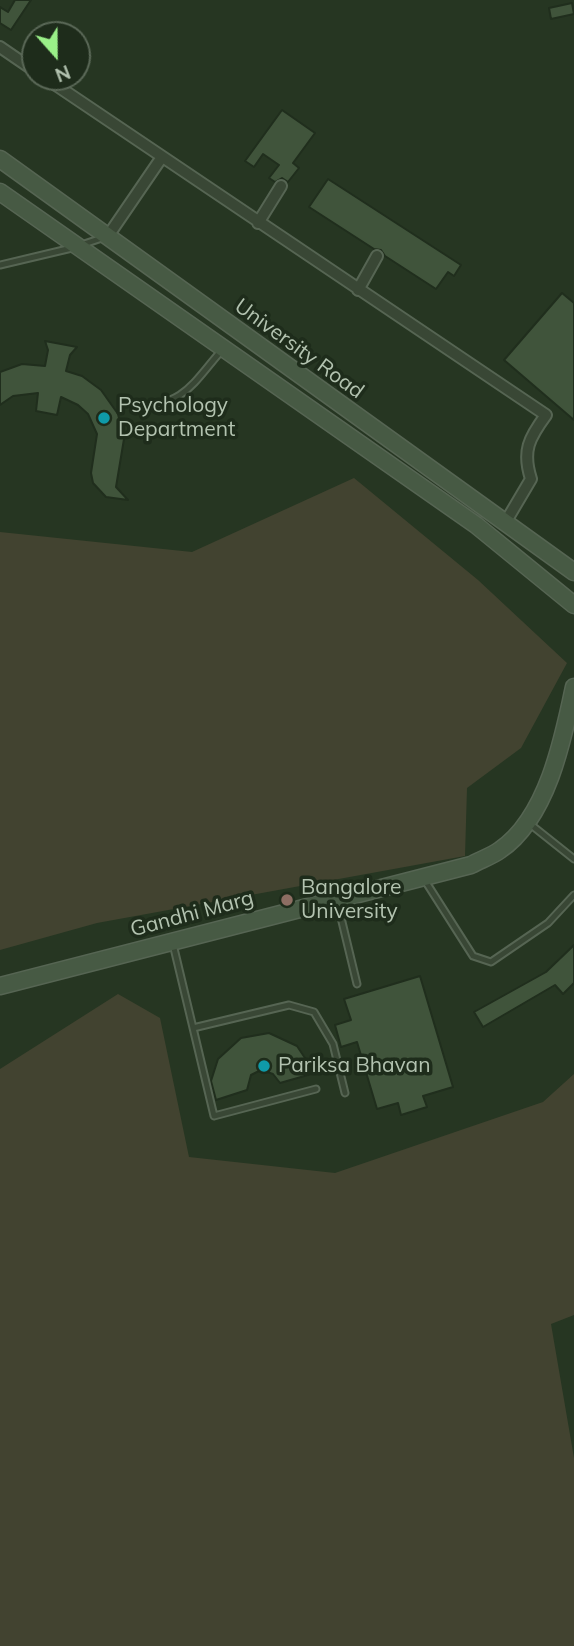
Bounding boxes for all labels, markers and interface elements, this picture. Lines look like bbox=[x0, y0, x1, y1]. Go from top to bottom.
north arrow bbox=[21, 21, 91, 91]
text: N bbox=[52, 60, 74, 88]
street label: University Road bbox=[229, 294, 369, 404]
place label: Psychology Department bbox=[118, 393, 235, 443]
marker: Psychology Department bbox=[96, 410, 112, 426]
place label: Bangalore University bbox=[301, 875, 401, 925]
street label: Gandhi Marg bbox=[128, 885, 256, 943]
marker: Bangalore University bbox=[279, 892, 295, 908]
place label: Pariksa Bhavan bbox=[278, 1053, 430, 1079]
marker: Pariksa Bhavan bbox=[256, 1058, 272, 1074]

